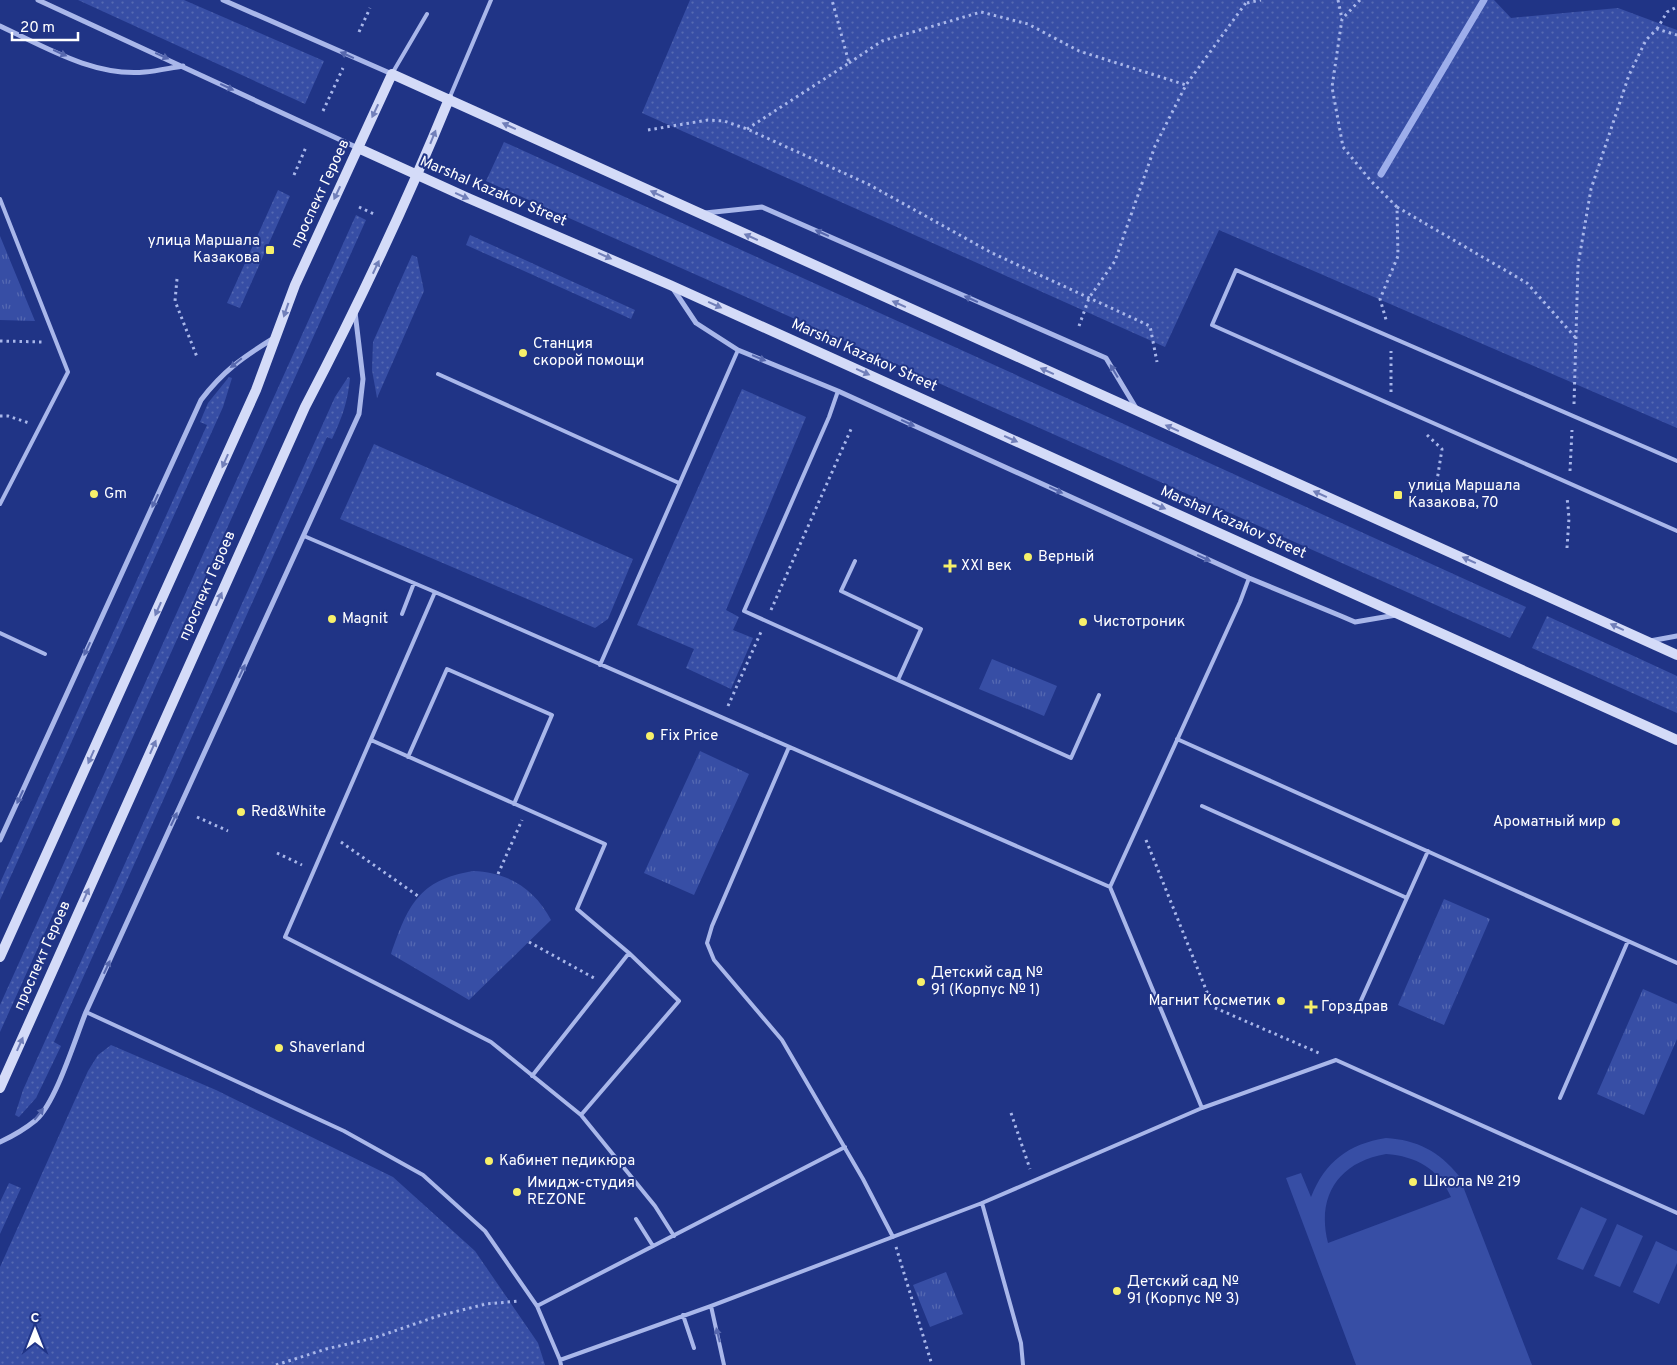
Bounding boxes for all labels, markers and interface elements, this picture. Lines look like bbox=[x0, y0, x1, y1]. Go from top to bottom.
scale bar bbox=[12, 10, 79, 42]
text: 20 m bbox=[20, 19, 55, 38]
one-way arrow bbox=[53, 50, 67, 58]
one-way arrow bbox=[340, 51, 354, 59]
one-way arrow bbox=[155, 53, 169, 61]
one-way arrow bbox=[220, 83, 234, 91]
one-way arrow bbox=[371, 104, 379, 118]
one-way arrow bbox=[502, 121, 516, 129]
one-way arrow bbox=[429, 129, 437, 144]
street label: проспект Героев bbox=[287, 136, 355, 252]
street label: Marshal Kazakov Street bbox=[417, 152, 569, 232]
one-way arrow bbox=[333, 185, 342, 200]
one-way arrow bbox=[650, 189, 664, 197]
one-way arrow bbox=[455, 192, 469, 200]
one-way arrow bbox=[815, 229, 829, 237]
place label: улица Маршала Казакова bbox=[148, 232, 260, 268]
one-way arrow bbox=[744, 232, 758, 240]
marker: улица Маршала Казакова bbox=[264, 244, 276, 256]
one-way arrow bbox=[598, 253, 612, 261]
one-way arrow bbox=[372, 260, 380, 274]
one-way arrow bbox=[964, 294, 978, 302]
one-way arrow bbox=[892, 299, 906, 307]
one-way arrow bbox=[708, 301, 722, 309]
one-way arrow bbox=[282, 303, 289, 318]
street label: Marshal Kazakov Street bbox=[788, 315, 940, 397]
place label: Станция скорой помощи bbox=[533, 335, 644, 371]
marker: Станция скорой помощи bbox=[517, 347, 529, 359]
one-way arrow bbox=[752, 355, 766, 363]
one-way arrow bbox=[230, 357, 243, 368]
one-way arrow bbox=[1109, 365, 1118, 378]
one-way arrow bbox=[1040, 367, 1054, 375]
one-way arrow bbox=[856, 368, 870, 376]
one-way arrow bbox=[901, 419, 915, 427]
one-way arrow bbox=[1165, 423, 1179, 431]
one-way arrow bbox=[1004, 435, 1018, 443]
one-way arrow bbox=[220, 454, 228, 468]
place label: улица Маршала Казакова, 70 bbox=[1408, 477, 1520, 513]
street label: Marshal Kazakov Street bbox=[1157, 482, 1309, 564]
place label: Gm bbox=[104, 485, 127, 504]
one-way arrow bbox=[1049, 487, 1063, 495]
marker: Gm bbox=[88, 488, 100, 500]
marker: улица Маршала Казакова, 70 bbox=[1392, 489, 1404, 501]
one-way arrow bbox=[1313, 490, 1327, 498]
one-way arrow bbox=[150, 494, 158, 508]
one-way arrow bbox=[1152, 502, 1166, 510]
street label: проспект Героев bbox=[175, 528, 241, 644]
place label: Верный bbox=[1038, 548, 1094, 567]
marker: Верный bbox=[1022, 551, 1034, 563]
one-way arrow bbox=[1197, 554, 1211, 562]
one-way arrow bbox=[1462, 556, 1476, 564]
place label: XXI век bbox=[961, 557, 1012, 576]
marker: XXI век bbox=[943, 559, 957, 573]
one-way arrow bbox=[215, 592, 223, 606]
one-way arrow bbox=[153, 602, 161, 616]
place label: Magnit bbox=[342, 610, 388, 629]
marker: Magnit bbox=[326, 613, 338, 625]
place label: Чистотроник bbox=[1093, 613, 1185, 632]
marker: Чистотроник bbox=[1077, 616, 1089, 628]
one-way arrow bbox=[1610, 623, 1624, 631]
one-way arrow bbox=[83, 642, 91, 656]
one-way arrow bbox=[237, 664, 246, 679]
place label: Fix Price bbox=[660, 727, 718, 746]
marker: Fix Price bbox=[644, 730, 656, 742]
one-way arrow bbox=[149, 740, 157, 754]
one-way arrow bbox=[86, 750, 94, 764]
one-way arrow bbox=[15, 790, 23, 804]
place label: Red&White bbox=[251, 803, 326, 822]
marker: Red&White bbox=[235, 806, 247, 818]
one-way arrow bbox=[171, 812, 179, 826]
place label: Ароматный мир bbox=[1493, 813, 1606, 832]
marker: Ароматный мир bbox=[1610, 816, 1622, 828]
one-way arrow bbox=[83, 888, 91, 902]
street label: проспект Героев bbox=[10, 898, 76, 1014]
one-way arrow bbox=[103, 960, 111, 974]
place label: Детский сад № 91 (Корпус № 1) bbox=[931, 964, 1043, 1000]
marker: Детский сад № 91 (Корпус № 1) bbox=[915, 976, 927, 988]
place label: Магнит Косметик bbox=[1149, 992, 1271, 1011]
marker: Магнит Косметик bbox=[1275, 995, 1287, 1007]
place label: Горздрав bbox=[1321, 998, 1388, 1017]
marker: Горздрав bbox=[1305, 1001, 1317, 1013]
one-way arrow bbox=[16, 1037, 24, 1051]
place label: Shaverland bbox=[289, 1039, 365, 1058]
marker: Shaverland bbox=[273, 1042, 285, 1054]
one-way arrow bbox=[34, 1108, 45, 1121]
place label: Кабинет педикюра bbox=[499, 1152, 635, 1171]
marker: Кабинет педикюра bbox=[483, 1155, 495, 1167]
place label: Школа № 219 bbox=[1423, 1173, 1521, 1192]
place label: Имидж-студия REZONE bbox=[527, 1174, 635, 1210]
marker: Школа № 219 bbox=[1407, 1176, 1419, 1188]
marker: Имидж-студия REZONE bbox=[511, 1186, 523, 1198]
place label: Детский сад № 91 (Корпус № 3) bbox=[1127, 1273, 1239, 1309]
marker: Детский сад № 91 (Корпус № 3) bbox=[1111, 1285, 1123, 1297]
north arrow bbox=[10, 1305, 60, 1355]
text: С bbox=[31, 1310, 40, 1327]
one-way arrow bbox=[714, 1328, 722, 1343]

